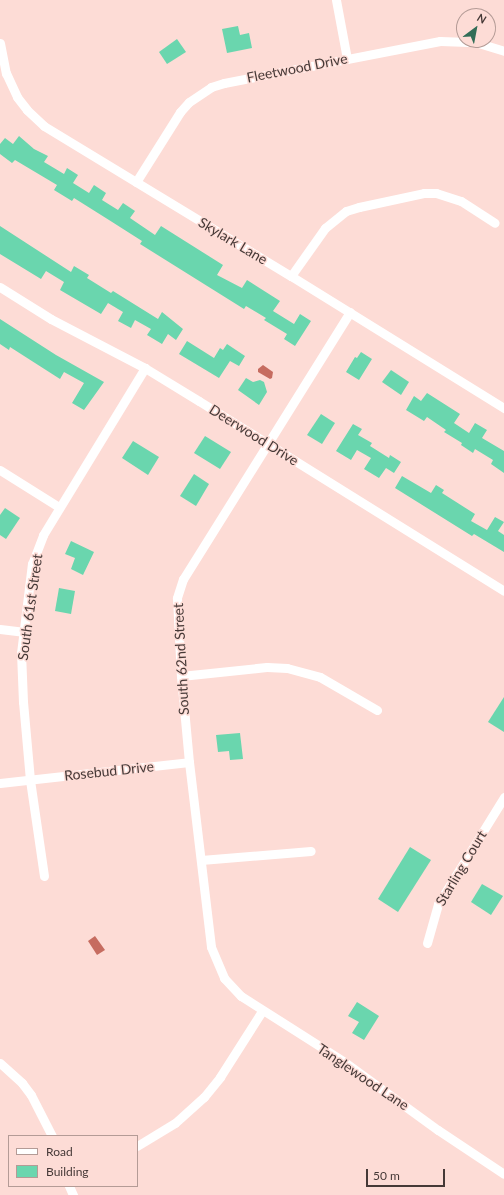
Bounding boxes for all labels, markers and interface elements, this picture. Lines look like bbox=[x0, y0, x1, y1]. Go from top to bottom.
north arrow bbox=[456, 8, 496, 48]
text: N bbox=[475, 10, 489, 26]
street label: Fleetwood Drive bbox=[245, 50, 349, 86]
street label: Skylark Lane bbox=[196, 214, 270, 268]
street label: Deerwood Drive bbox=[206, 401, 302, 469]
street label: South 61st Street bbox=[14, 553, 46, 661]
street label: South 62nd Street bbox=[170, 603, 192, 715]
street label: Rosebud Drive bbox=[63, 758, 155, 784]
street label: Starling Court bbox=[432, 827, 490, 909]
street label: Tanglewood Lane bbox=[314, 1040, 412, 1114]
legend bbox=[8, 1135, 138, 1187]
text: Road bbox=[46, 1144, 73, 1159]
scale bar bbox=[368, 1161, 447, 1187]
text: Building bbox=[46, 1164, 89, 1179]
text: 50 m bbox=[373, 1168, 400, 1183]

